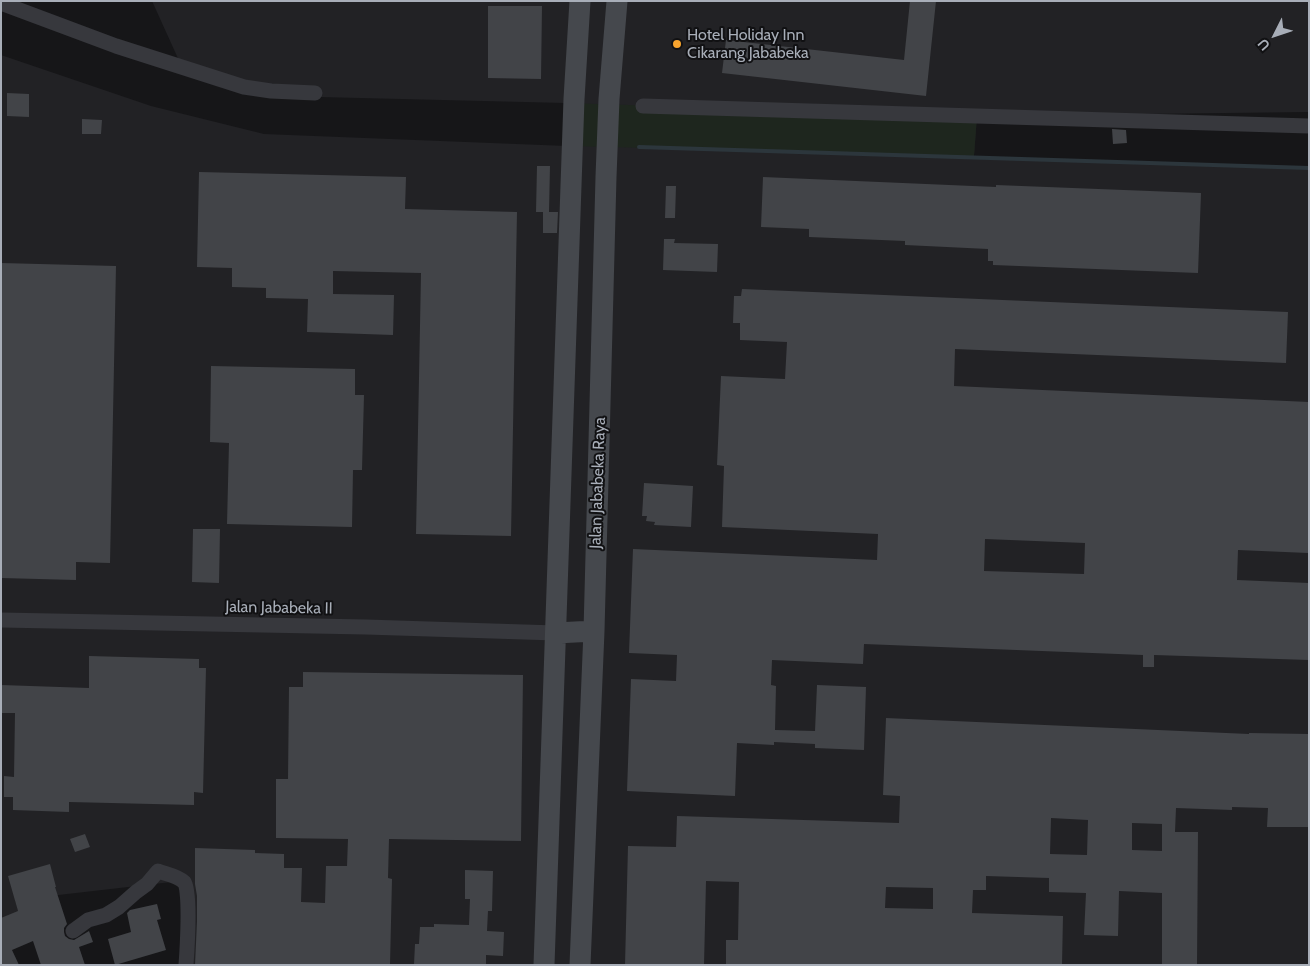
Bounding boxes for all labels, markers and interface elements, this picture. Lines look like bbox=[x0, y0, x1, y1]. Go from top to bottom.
north arrow bbox=[1250, 10, 1300, 60]
place label: Hotel Holiday Inn Cikarang Jababeka bbox=[687, 25, 809, 63]
text: U bbox=[1254, 35, 1274, 55]
marker: Hotel Holiday Inn Cikarang Jababeka bbox=[671, 38, 683, 50]
street label: Jalan Jababeka Raya bbox=[586, 417, 610, 549]
street label: Jalan Jababeka II bbox=[225, 597, 333, 619]

